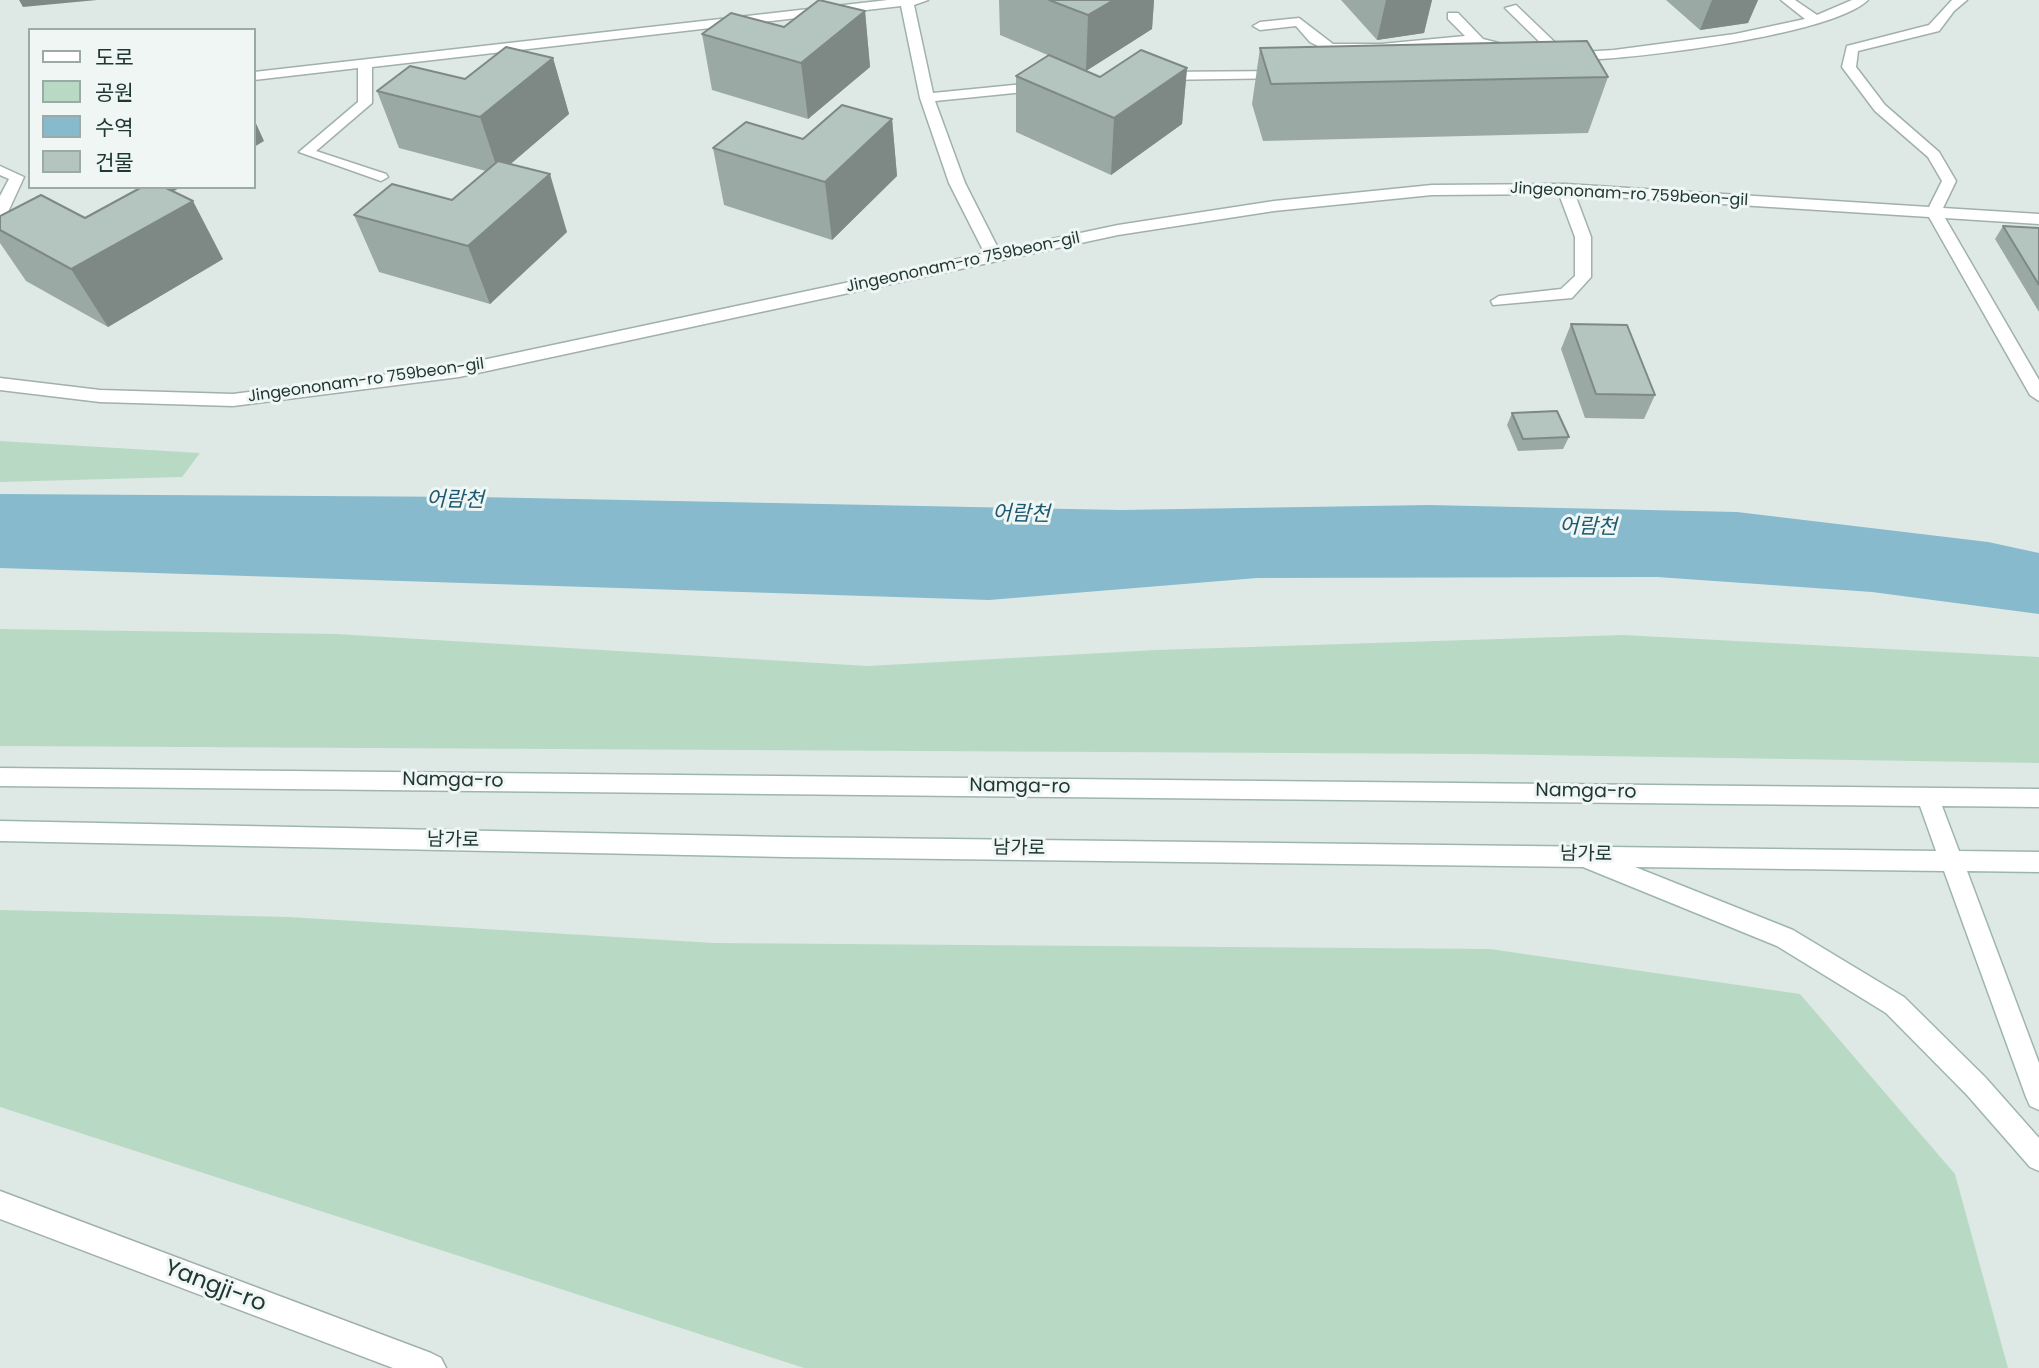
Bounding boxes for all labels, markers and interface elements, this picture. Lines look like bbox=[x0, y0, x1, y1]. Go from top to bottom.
legend bbox=[28, 28, 256, 189]
text: 도로 bbox=[95, 43, 134, 72]
text: 공원 bbox=[95, 78, 134, 107]
text: 수역 bbox=[95, 113, 134, 142]
text: 건물 bbox=[95, 148, 134, 177]
street label: Jingeononam-ro 759beon-gil bbox=[1509, 179, 1749, 211]
street label: Jingeononam-ro 759beon-gil bbox=[844, 229, 1082, 297]
street label: Jingeononam-ro 759beon-gil bbox=[247, 355, 485, 407]
water label: 어람천 bbox=[426, 488, 484, 514]
water label: 어람천 bbox=[992, 502, 1050, 528]
water label: 어람천 bbox=[1559, 515, 1617, 541]
street label: Namga-ro bbox=[402, 769, 504, 793]
street label: Namga-ro bbox=[969, 775, 1071, 799]
street label: Namga-ro bbox=[1535, 780, 1637, 804]
street label: 남가로 bbox=[427, 829, 479, 853]
street label: 남가로 bbox=[993, 837, 1045, 861]
street label: 남가로 bbox=[1560, 843, 1612, 867]
street label: Yangji-ro bbox=[160, 1255, 270, 1319]

